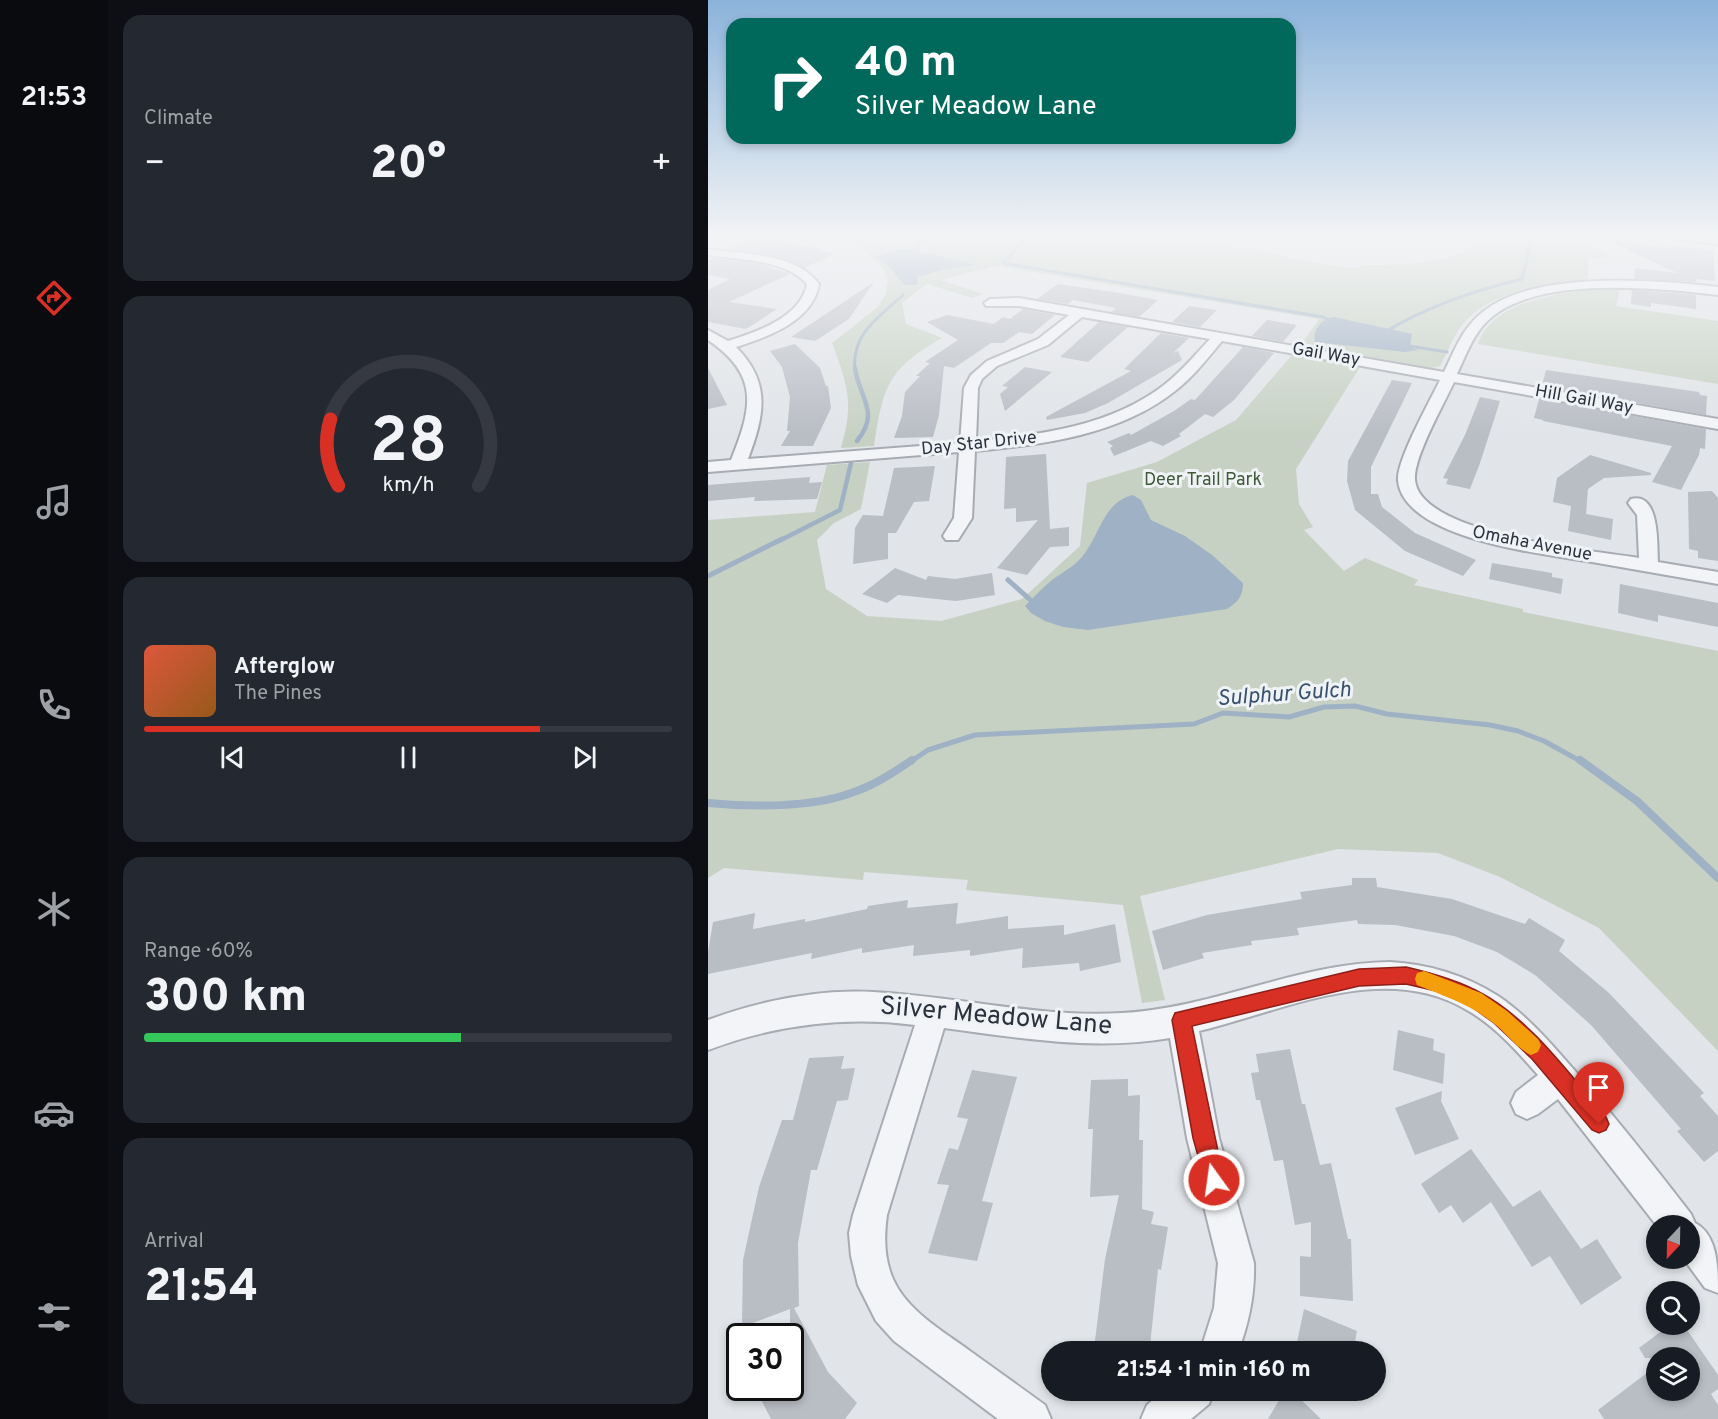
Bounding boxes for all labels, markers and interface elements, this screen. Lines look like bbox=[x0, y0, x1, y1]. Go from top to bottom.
text: 40 m bbox=[855, 38, 957, 91]
icon: right bbox=[756, 42, 834, 120]
text: 21:53 bbox=[21, 81, 87, 115]
text: Silver Meadow Lane bbox=[855, 90, 1097, 124]
text: Climate bbox=[144, 106, 213, 132]
text: 20° bbox=[370, 137, 446, 194]
text: − bbox=[144, 144, 165, 186]
text: + bbox=[651, 144, 672, 186]
icon: directions bbox=[33, 277, 75, 319]
street label: Gail Way bbox=[1290, 338, 1362, 372]
street label: Hill Gail Way bbox=[1533, 380, 1635, 420]
text: 28 bbox=[369, 405, 447, 484]
street label: Day Star Drive bbox=[920, 427, 1038, 461]
park label: Deer Trail Park bbox=[1144, 469, 1262, 492]
text: km/h bbox=[382, 472, 434, 499]
icon: music bbox=[33, 481, 75, 523]
street label: Omaha Avenue bbox=[1470, 521, 1594, 567]
text: Afterglow bbox=[234, 654, 335, 681]
water label: Sulphur Gulch bbox=[1216, 677, 1352, 713]
text: The Pines bbox=[234, 681, 322, 707]
icon: phone bbox=[33, 684, 75, 726]
icon: previous bbox=[216, 741, 249, 774]
icon: pause bbox=[392, 741, 425, 774]
icon: next bbox=[568, 741, 601, 774]
icon: climate bbox=[33, 888, 75, 930]
text: Range · 60% bbox=[144, 939, 253, 965]
text: 300 km bbox=[144, 970, 307, 1027]
street label: Silver Meadow Lane bbox=[879, 990, 1113, 1044]
pin bbox=[1573, 1062, 1624, 1124]
icon: arrive bbox=[1582, 1071, 1615, 1104]
icon: car bbox=[33, 1092, 75, 1134]
position arrow bbox=[1182, 1148, 1246, 1212]
north arrow bbox=[1646, 1215, 1700, 1269]
map controls bbox=[1646, 1215, 1700, 1401]
text: Arrival bbox=[144, 1229, 204, 1255]
text: 21:54 bbox=[144, 1260, 259, 1317]
button: search bbox=[1646, 1281, 1700, 1335]
icon: filters bbox=[33, 1296, 75, 1338]
speed limit sign: 30 bbox=[726, 1323, 804, 1401]
button: layers bbox=[1646, 1347, 1700, 1401]
text: 21:54 · 1 min · 160 m bbox=[1116, 1357, 1311, 1384]

